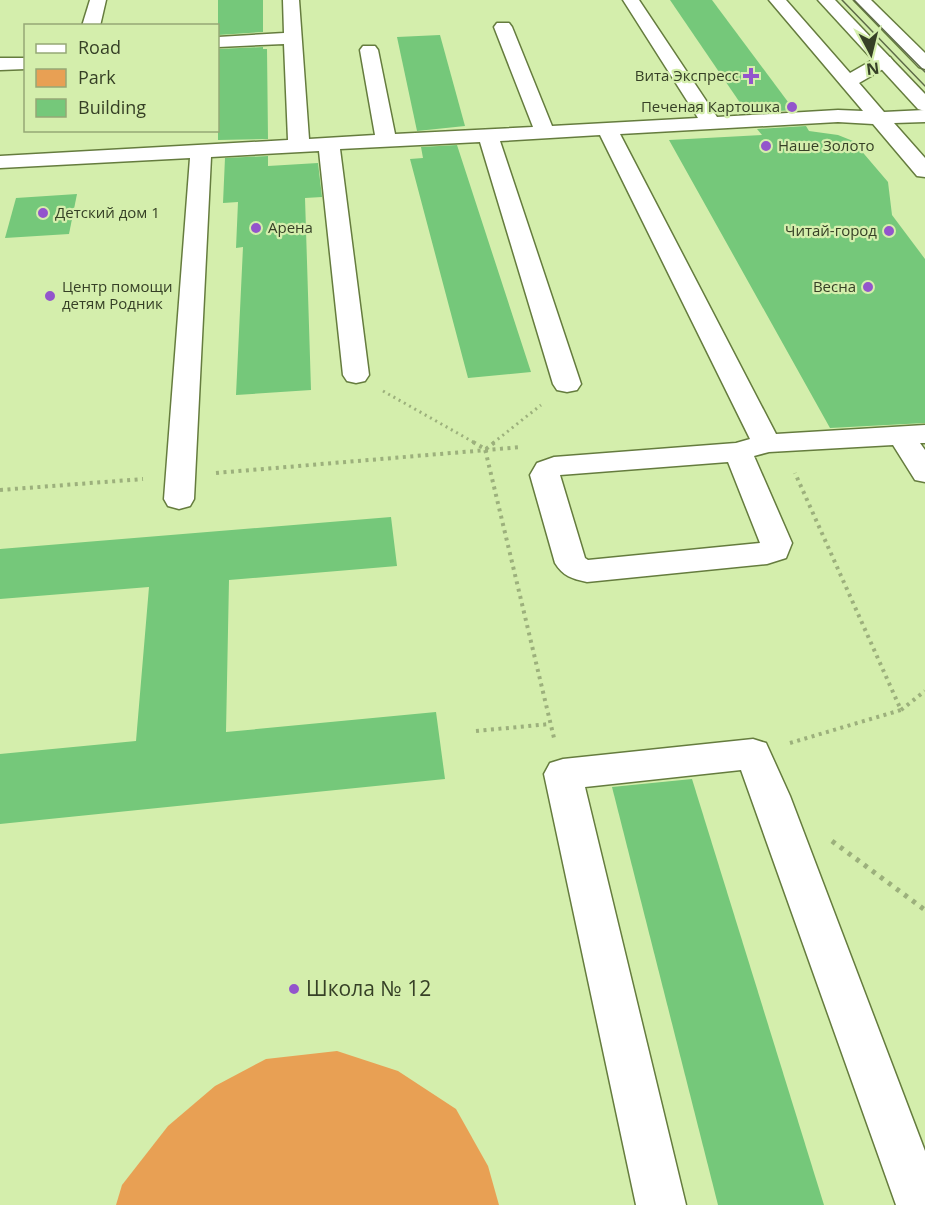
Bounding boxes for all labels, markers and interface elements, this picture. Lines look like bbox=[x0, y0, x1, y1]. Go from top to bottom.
legend bbox=[24, 24, 219, 132]
north arrow bbox=[841, 24, 901, 84]
text: Road bbox=[78, 35, 121, 59]
text: N bbox=[865, 57, 881, 81]
text: Park bbox=[78, 65, 116, 89]
place label: Вита Экспресс bbox=[635, 65, 739, 85]
marker: Вита Экспресс bbox=[744, 69, 758, 83]
text: Building bbox=[78, 95, 146, 119]
place label: Печеная Картошка bbox=[641, 96, 780, 116]
marker: Печеная Картошка bbox=[785, 100, 799, 114]
place label: Наше Золото bbox=[778, 135, 875, 155]
marker: Наше Золото bbox=[759, 139, 773, 153]
place label: Детский дом 1 bbox=[55, 202, 160, 222]
marker: Детский дом 1 bbox=[36, 206, 50, 220]
place label: Арена bbox=[268, 217, 313, 237]
place label: Читай-город bbox=[785, 220, 877, 240]
marker: Арена bbox=[249, 221, 263, 235]
marker: Читай-город bbox=[882, 224, 896, 238]
place label: Центр помощи детям Родник bbox=[62, 276, 172, 313]
place label: Весна bbox=[813, 276, 856, 296]
marker: Весна bbox=[861, 280, 875, 294]
marker: Центр помощи детям Родник bbox=[43, 289, 57, 303]
place label: Школа № 12 bbox=[306, 974, 431, 1002]
marker: Школа № 12 bbox=[287, 982, 301, 996]

